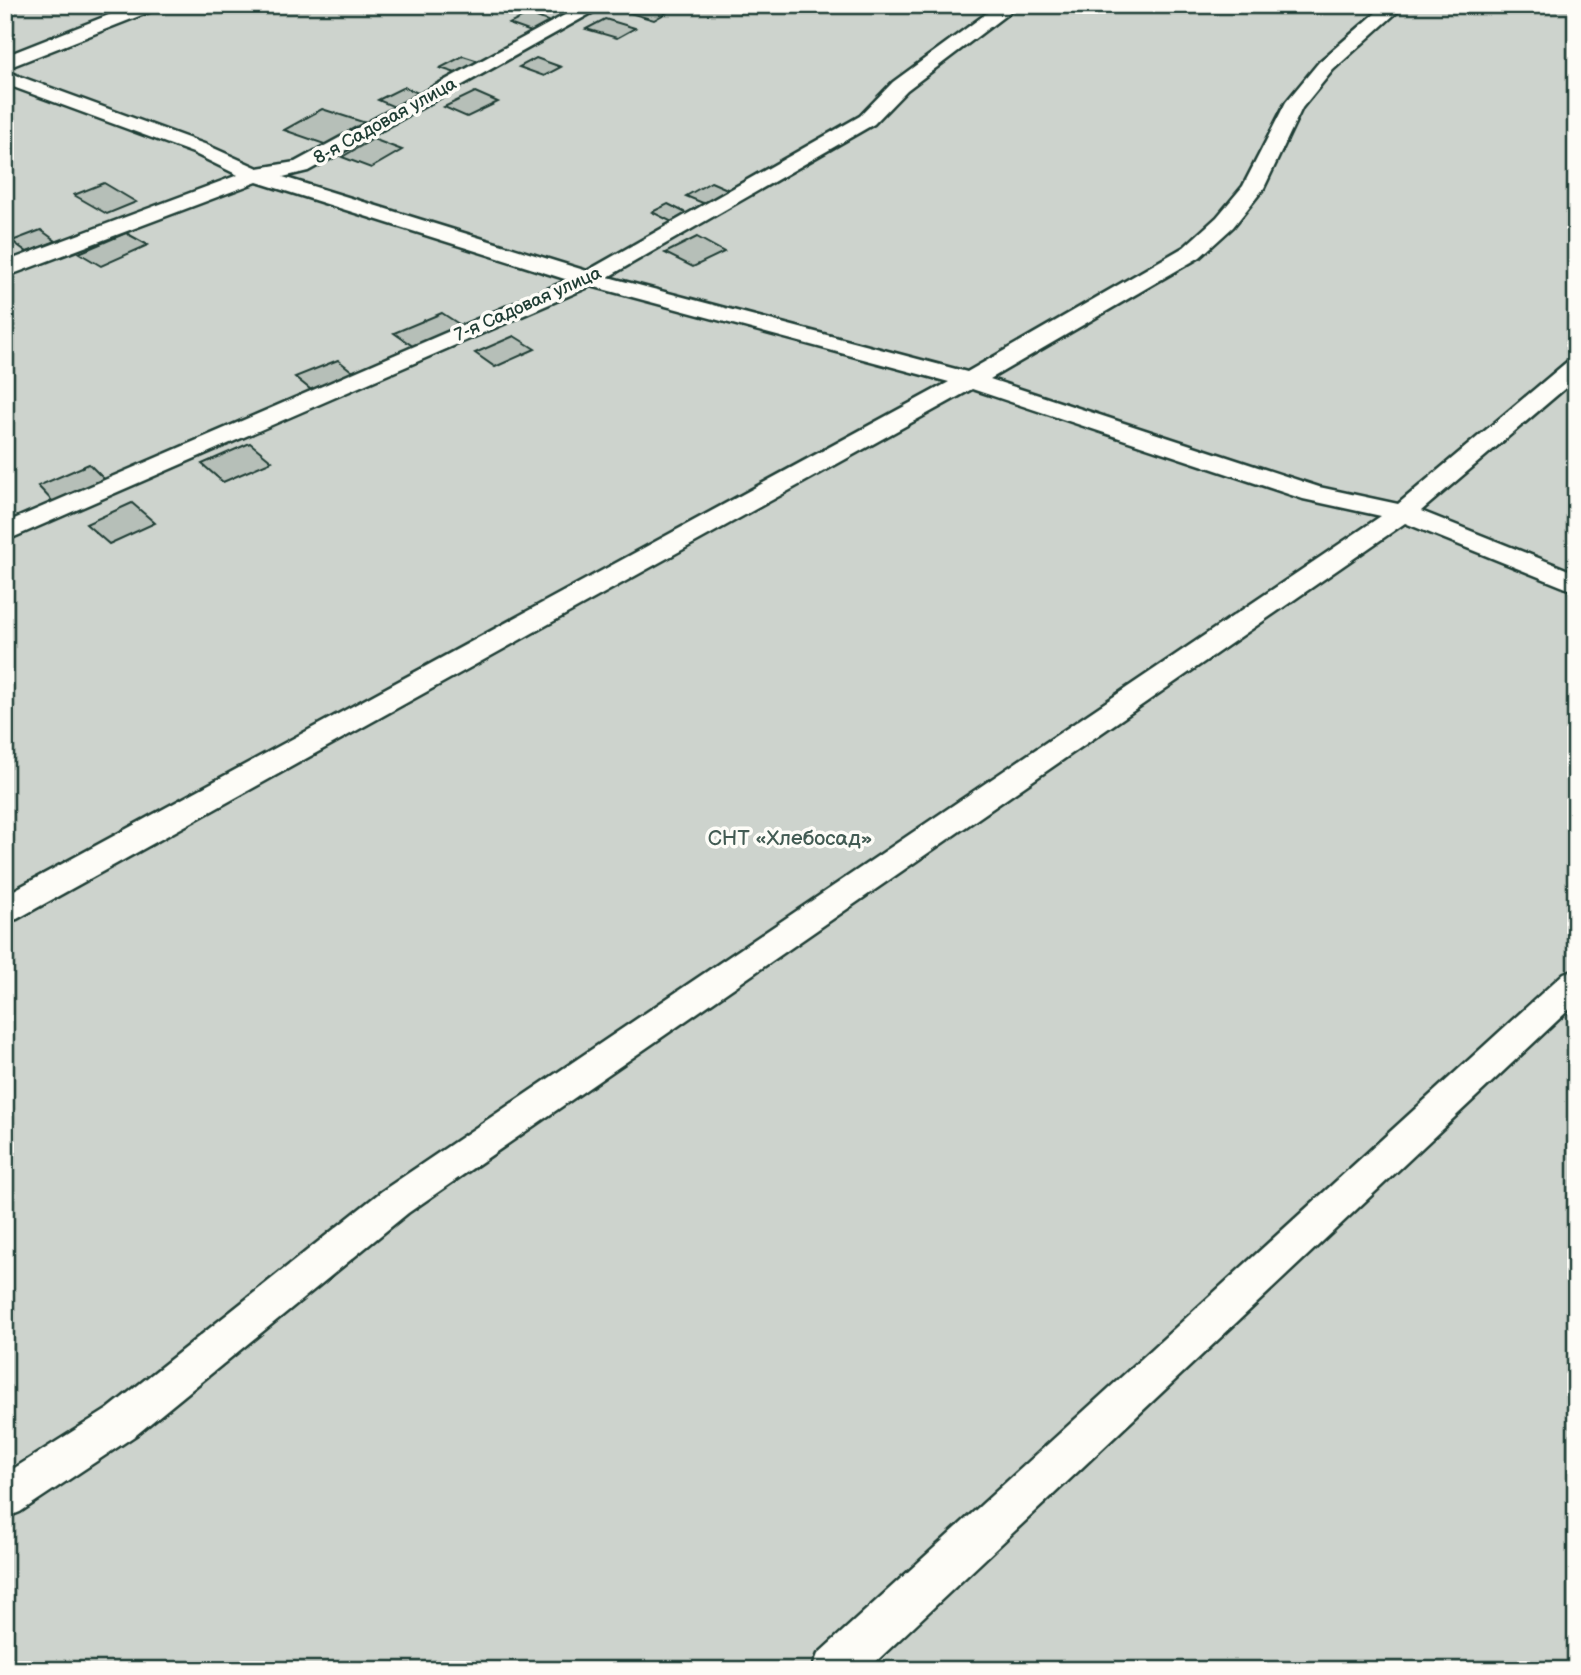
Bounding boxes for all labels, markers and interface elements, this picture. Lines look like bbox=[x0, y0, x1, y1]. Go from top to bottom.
street label: 8-я Садовая улица bbox=[310, 73, 460, 169]
street label: 7-я Садовая улица bbox=[451, 262, 605, 346]
park label: СНТ «Хлебосад» bbox=[708, 826, 872, 851]

